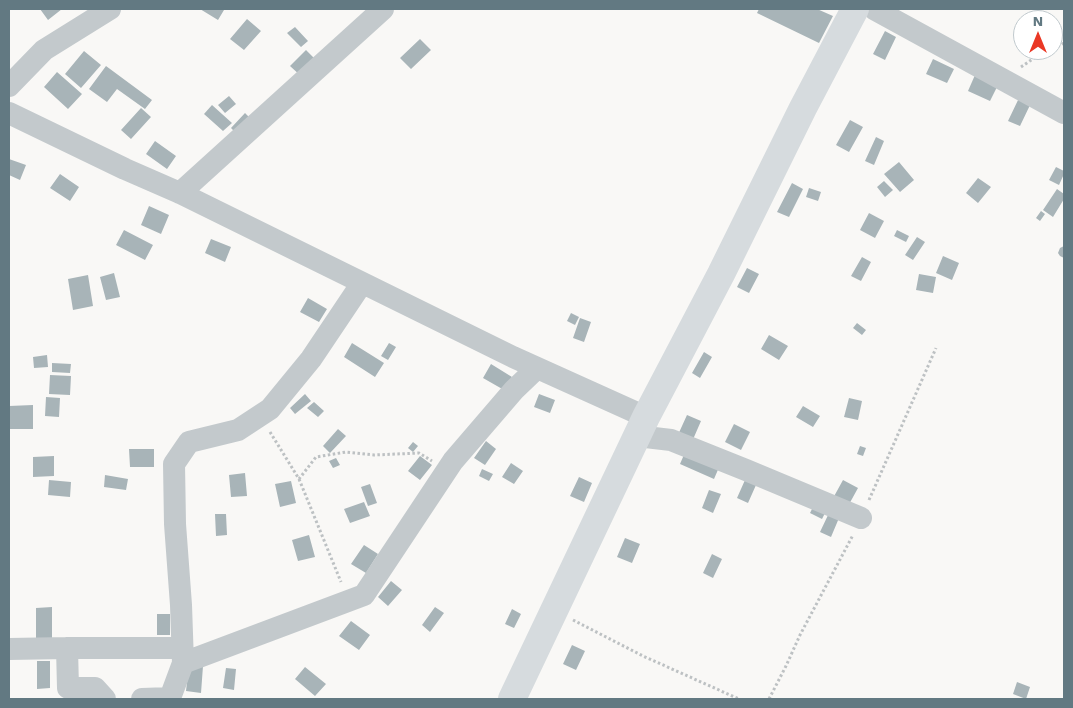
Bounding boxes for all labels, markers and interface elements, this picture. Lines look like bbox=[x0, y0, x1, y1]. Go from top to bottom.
north arrow bbox=[1013, 10, 1063, 60]
text: N bbox=[1033, 13, 1043, 29]

